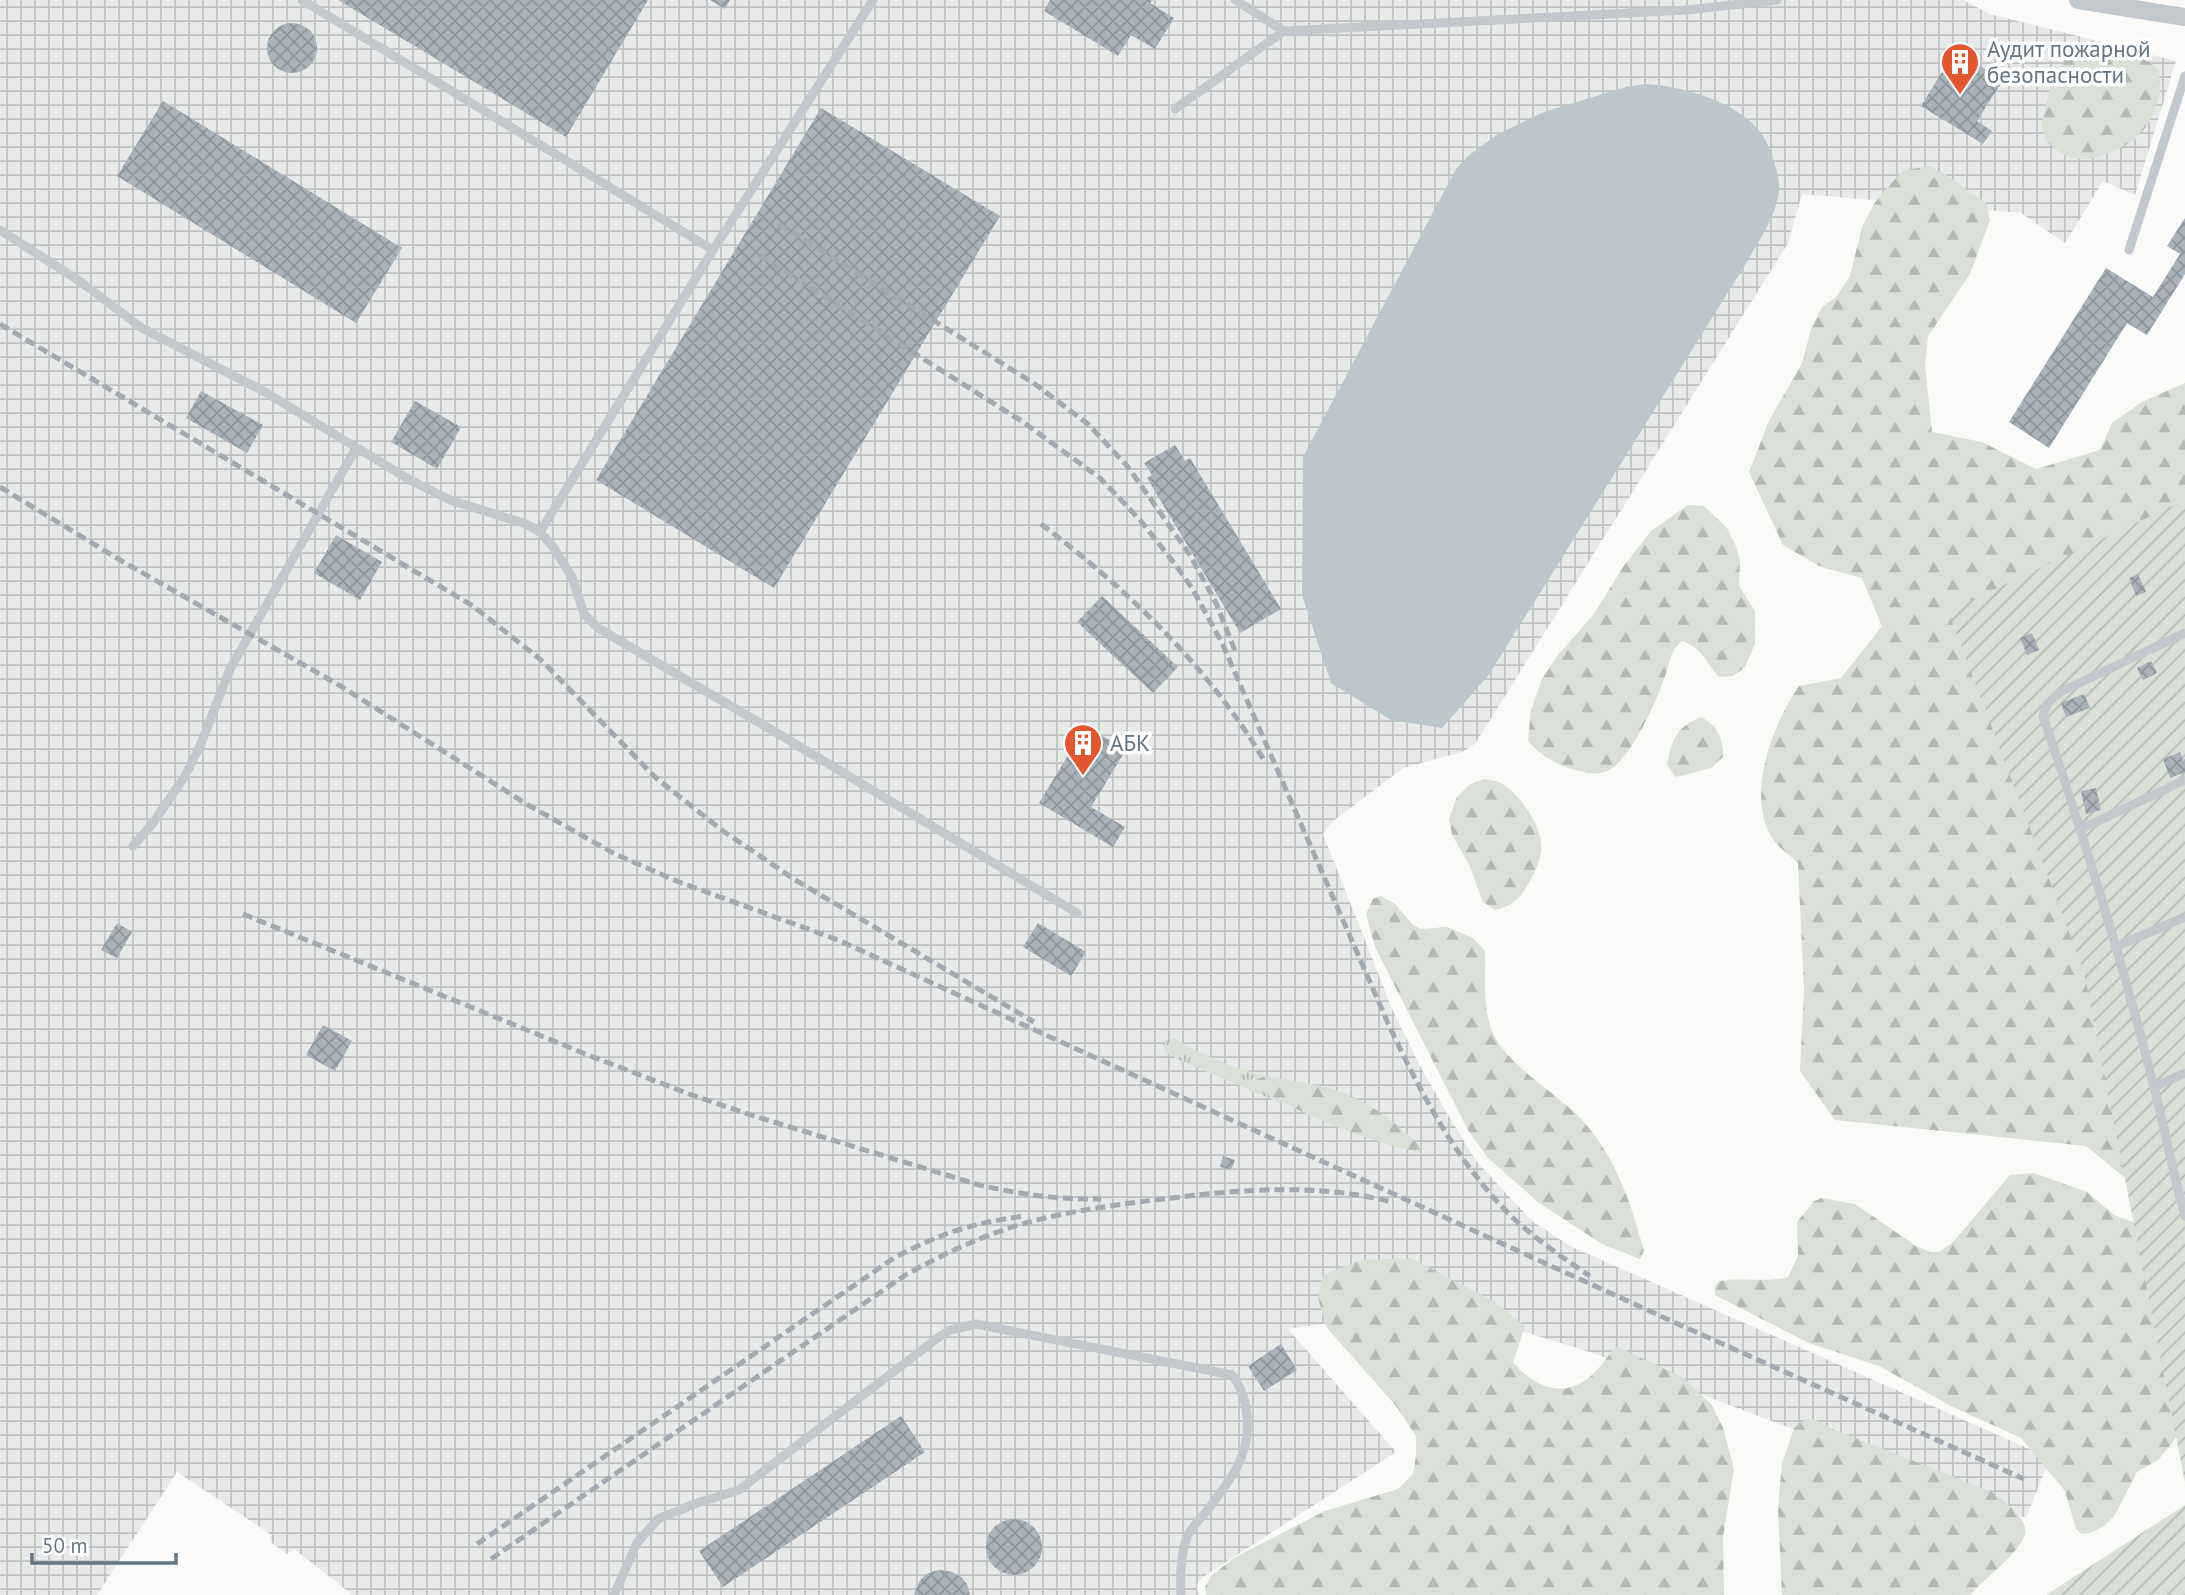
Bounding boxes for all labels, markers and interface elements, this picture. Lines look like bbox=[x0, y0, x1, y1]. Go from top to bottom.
place label: Аудит пожарной безопасности bbox=[1987, 34, 2150, 89]
building icon: Аудит пожарной безопасности bbox=[1939, 41, 1981, 96]
building icon: АБК bbox=[1062, 722, 1104, 777]
place label: АБК bbox=[1110, 728, 1150, 757]
scale bar bbox=[32, 1522, 175, 1566]
text: 50 m bbox=[42, 1532, 88, 1559]

